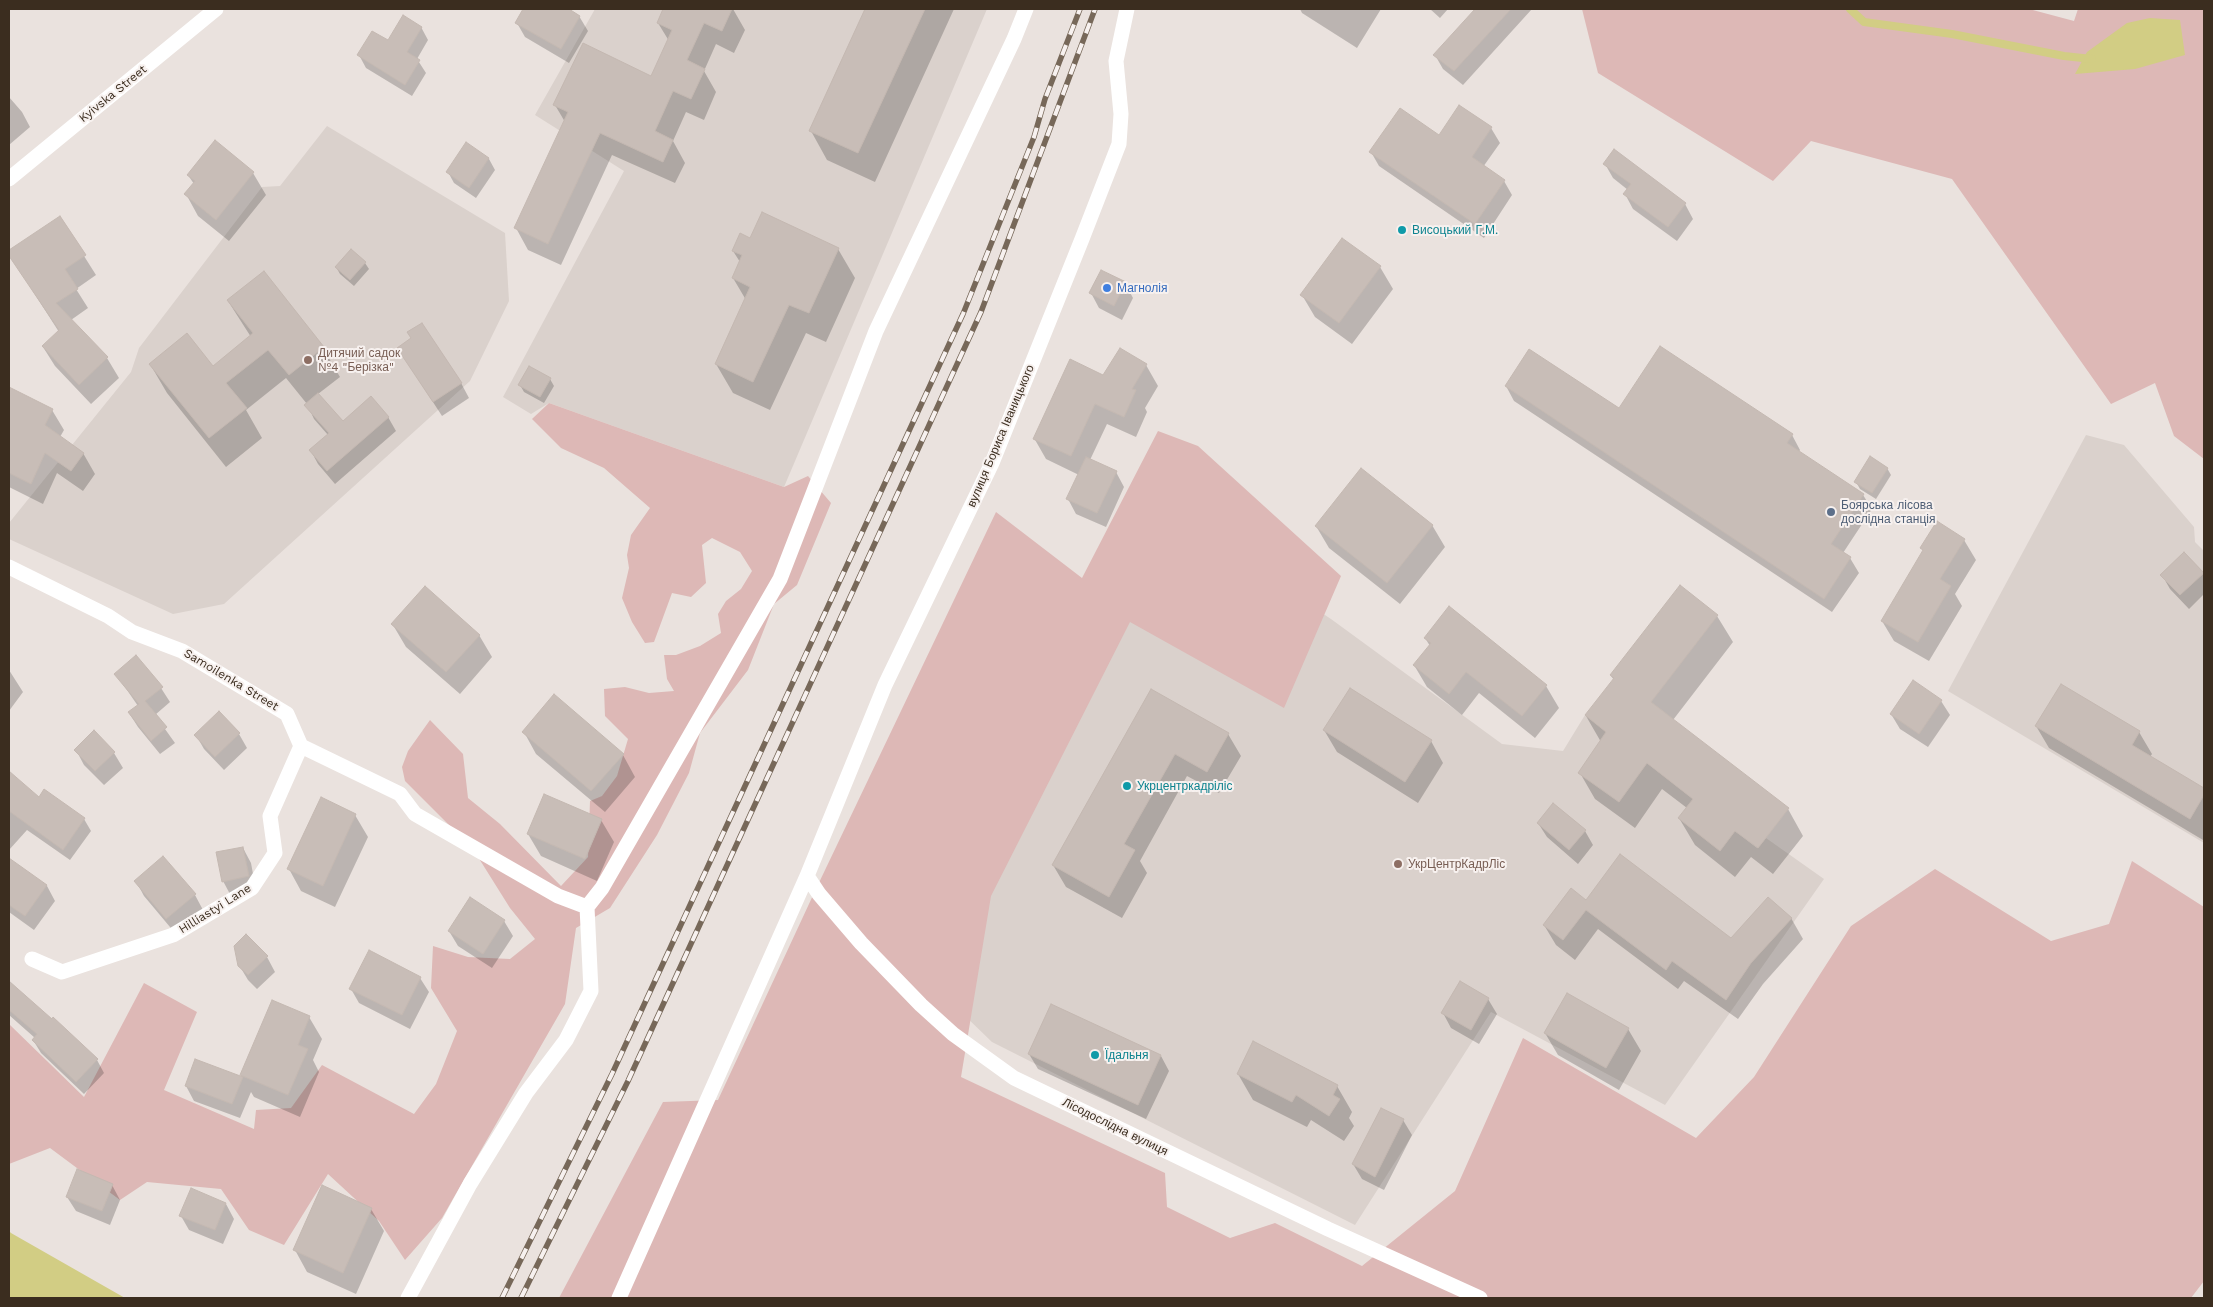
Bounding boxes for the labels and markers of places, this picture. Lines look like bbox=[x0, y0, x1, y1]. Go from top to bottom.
place label: Висоцький Г.М. bbox=[1412, 223, 1498, 237]
marker: Висоцький Г.М. bbox=[1396, 224, 1408, 236]
place label: Магнолія bbox=[1117, 281, 1167, 295]
marker: Магнолія bbox=[1101, 282, 1113, 294]
place label: Дитячий садок №4 "Берізка" bbox=[318, 346, 400, 374]
marker: Дитячий садок №4 "Берізка" bbox=[302, 354, 314, 366]
place label: Боярська лісова дослідна станція bbox=[1841, 498, 1935, 526]
marker: Боярська лісова дослідна станція bbox=[1825, 506, 1837, 518]
place label: Укрцентркадріліс bbox=[1137, 779, 1232, 793]
marker: Укрцентркадріліс bbox=[1121, 780, 1133, 792]
place label: УкрЦентрКадрЛіс bbox=[1408, 857, 1505, 871]
marker: УкрЦентрКадрЛіс bbox=[1392, 858, 1404, 870]
place label: Їдальня bbox=[1105, 1048, 1148, 1062]
marker: Їдальня bbox=[1089, 1049, 1101, 1061]

